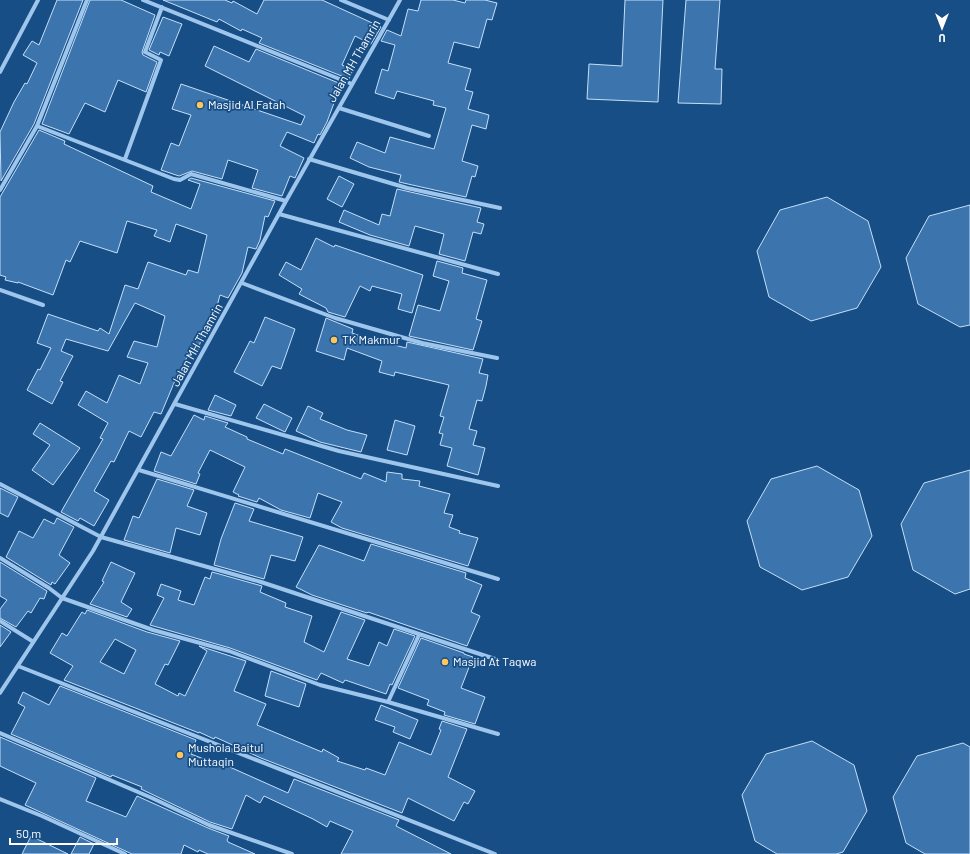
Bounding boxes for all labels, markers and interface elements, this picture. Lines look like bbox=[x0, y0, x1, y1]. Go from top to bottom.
north arrow bbox=[922, 8, 962, 48]
street label: Jalan MH Thamrin bbox=[324, 17, 382, 104]
text: U bbox=[938, 32, 945, 45]
place label: Masjid Al Fatah bbox=[208, 97, 285, 111]
marker: Masjid Al Fatah bbox=[195, 100, 205, 110]
street label: Jalan MH Thamrin bbox=[167, 300, 225, 389]
place label: TK Makmur bbox=[342, 332, 401, 346]
marker: TK Makmur bbox=[329, 335, 339, 345]
place label: Masjid At Taqwa bbox=[453, 654, 536, 668]
marker: Masjid At Taqwa bbox=[440, 657, 450, 667]
place label: Mushola Baitul Muttaqin bbox=[188, 740, 263, 768]
marker: Mushola Baitul Muttaqin bbox=[175, 750, 185, 760]
scale bar bbox=[10, 820, 117, 846]
text: 50 m bbox=[16, 826, 41, 840]

